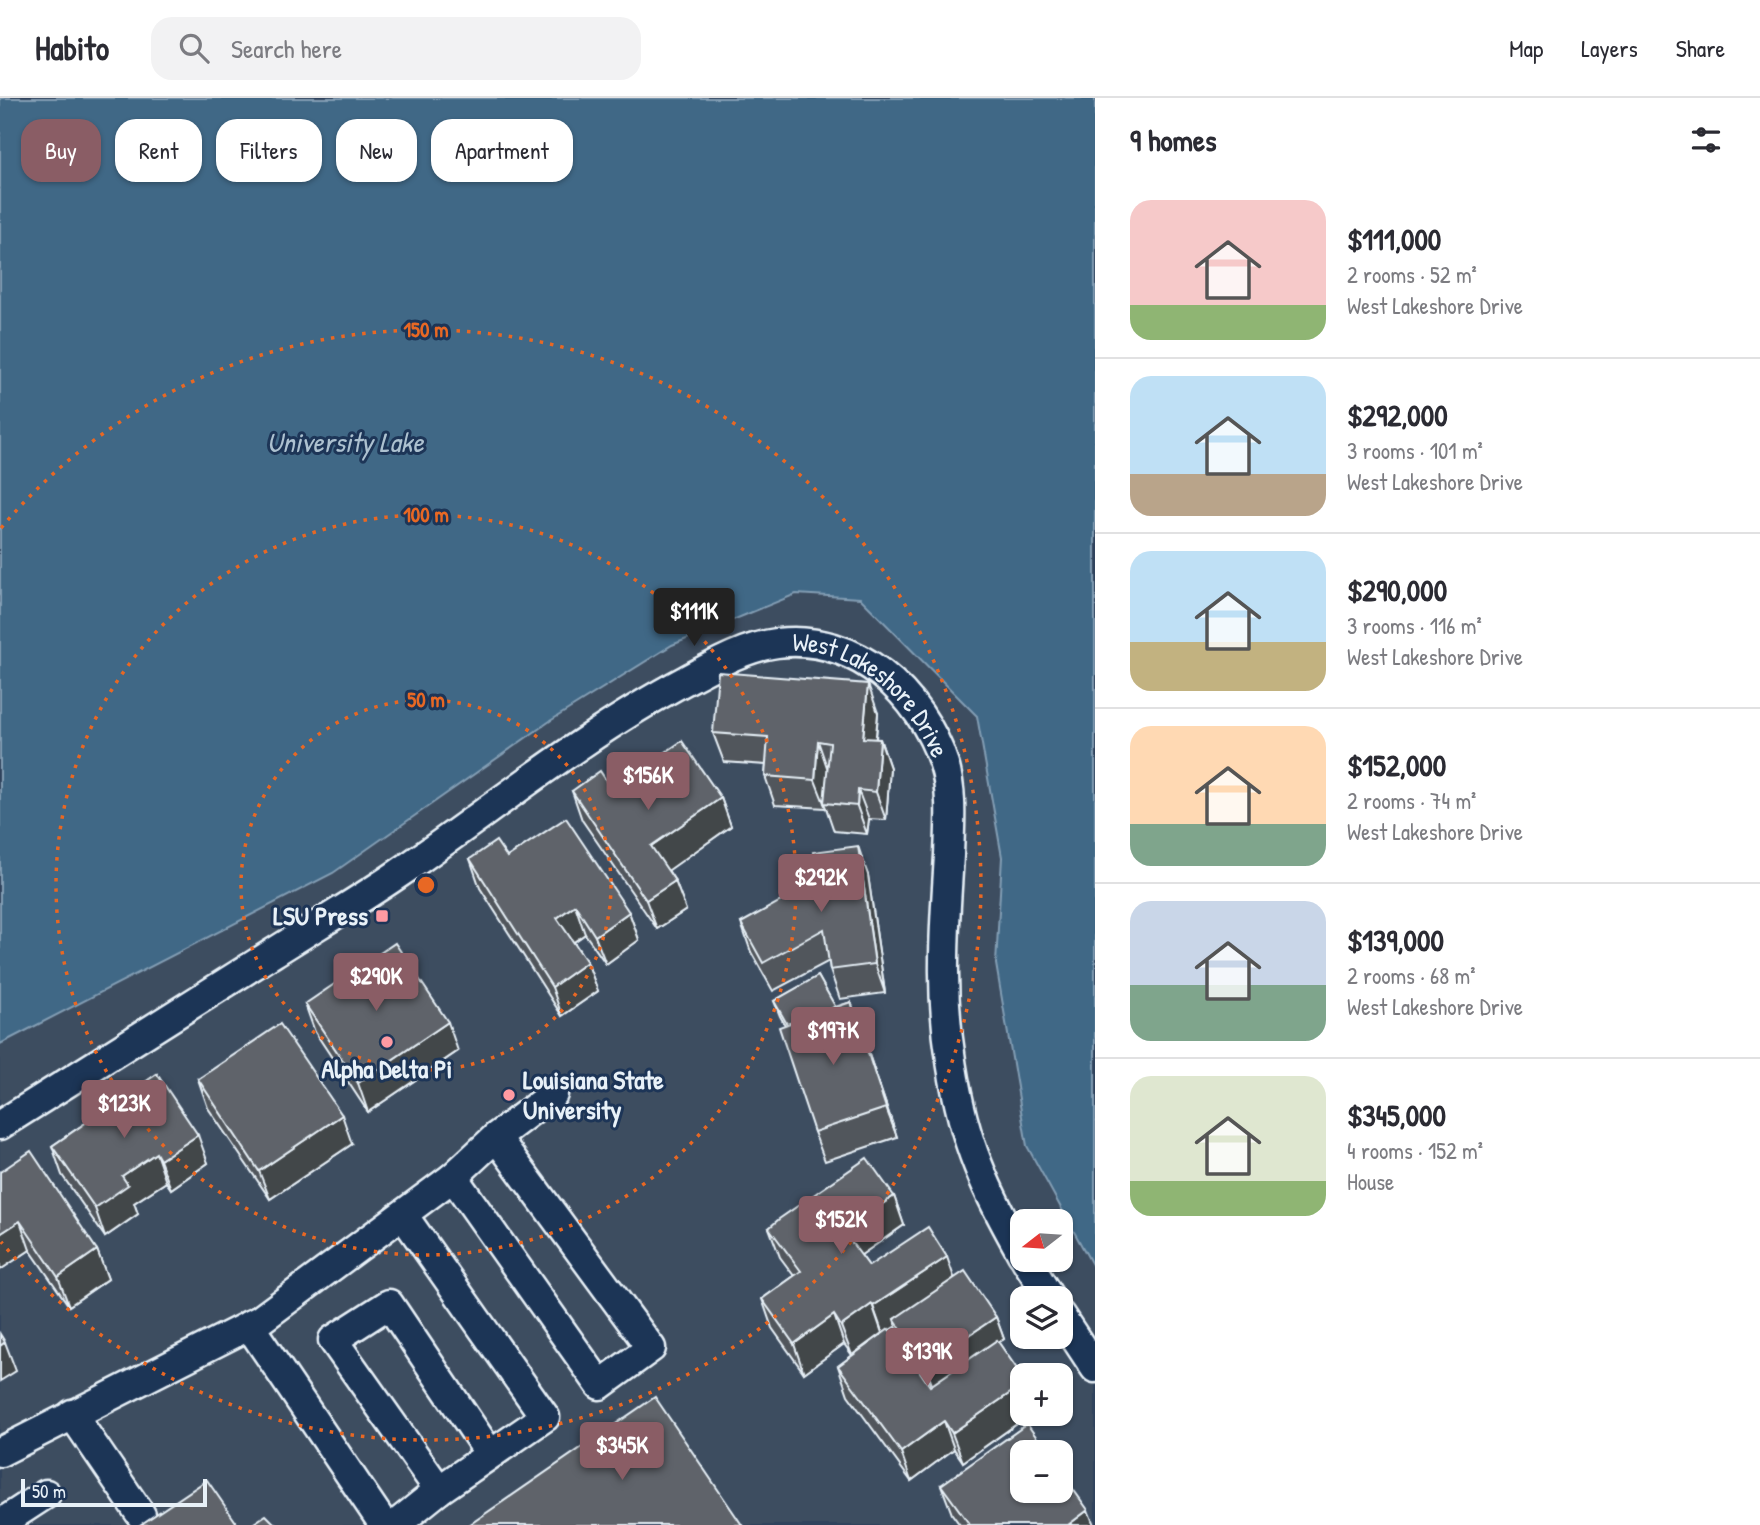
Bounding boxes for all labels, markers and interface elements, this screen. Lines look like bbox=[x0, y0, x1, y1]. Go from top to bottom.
search box bbox=[151, 17, 641, 80]
text: Habito bbox=[35, 26, 109, 70]
icon: search bbox=[175, 29, 213, 67]
text: Search here bbox=[231, 31, 342, 66]
text: Map bbox=[1509, 32, 1543, 64]
text: Layers bbox=[1581, 32, 1638, 64]
text: Share bbox=[1676, 32, 1725, 64]
chip: Buy bbox=[21, 119, 101, 182]
chip: Rent bbox=[115, 119, 202, 182]
chip: Filters bbox=[216, 119, 322, 182]
chip: New bbox=[336, 119, 417, 182]
chip: Apartment bbox=[431, 119, 573, 182]
text: 9 homes bbox=[1130, 120, 1217, 160]
icon: filters bbox=[1687, 121, 1725, 159]
text: $111,000 bbox=[1347, 219, 1441, 259]
icon: home bbox=[1186, 228, 1270, 312]
text: 2 rooms · 52 m² bbox=[1347, 259, 1477, 290]
text: West Lakeshore Drive bbox=[1347, 290, 1523, 321]
text: 150 m bbox=[403, 315, 449, 344]
text: $292,000 bbox=[1347, 395, 1448, 435]
icon: home bbox=[1186, 404, 1270, 488]
water label: University Lake bbox=[267, 423, 425, 461]
text: 3 rooms · 101 m² bbox=[1347, 435, 1483, 466]
text: West Lakeshore Drive bbox=[1347, 466, 1523, 497]
text: 100 m bbox=[403, 500, 449, 529]
text: $290,000 bbox=[1347, 570, 1447, 610]
icon: home bbox=[1186, 579, 1270, 663]
pin: $111K bbox=[645, 588, 743, 648]
text: $111K bbox=[670, 595, 718, 626]
text: 3 rooms · 116 m² bbox=[1347, 610, 1482, 641]
street label: West Lakeshore Drive bbox=[792, 624, 958, 762]
text: West Lakeshore Drive bbox=[1347, 641, 1523, 672]
text: 50 m bbox=[407, 685, 445, 714]
text: $152,000 bbox=[1347, 745, 1446, 785]
pin: $156K bbox=[599, 752, 697, 812]
icon: home bbox=[1186, 754, 1270, 838]
text: $156K bbox=[623, 759, 673, 790]
text: 2 rooms · 74 m² bbox=[1347, 785, 1476, 816]
text: West Lakeshore Drive bbox=[1347, 816, 1523, 847]
pin: $292K bbox=[772, 854, 870, 914]
text: $292K bbox=[794, 861, 848, 892]
centre of rings bbox=[414, 873, 438, 897]
place label: LSU Press bbox=[273, 898, 368, 933]
marker: LSU Press bbox=[374, 908, 390, 924]
text: $139,000 bbox=[1347, 920, 1444, 960]
icon: home bbox=[1186, 929, 1270, 1013]
pin: $290K bbox=[327, 954, 425, 1013]
text: $290K bbox=[349, 960, 403, 991]
text: 2 rooms · 68 m² bbox=[1347, 960, 1475, 991]
text: West Lakeshore Drive bbox=[1347, 991, 1523, 1022]
pin: $197K bbox=[784, 1007, 882, 1067]
text: $197K bbox=[807, 1014, 859, 1045]
marker: Alpha Delta Pi bbox=[379, 1034, 395, 1050]
place label: Alpha Delta Pi bbox=[322, 1051, 452, 1087]
place label: Louisiana State University bbox=[523, 1062, 664, 1128]
pin: $123K bbox=[75, 1080, 173, 1140]
text: $123K bbox=[97, 1087, 151, 1118]
marker: Louisiana State University bbox=[501, 1087, 517, 1103]
text: $345,000 bbox=[1347, 1095, 1446, 1135]
icon: home bbox=[1186, 1104, 1270, 1188]
text: 4 rooms · 152 m² bbox=[1347, 1135, 1483, 1166]
text: House bbox=[1347, 1166, 1394, 1197]
pin: $152K bbox=[792, 1196, 890, 1256]
text: $152K bbox=[815, 1203, 867, 1234]
north arrow bbox=[1010, 1209, 1073, 1272]
map controls bbox=[1010, 1209, 1073, 1503]
button: layers bbox=[1010, 1286, 1073, 1349]
pin: $139K bbox=[878, 1328, 976, 1388]
text: $139K bbox=[902, 1335, 952, 1366]
button: + bbox=[1010, 1363, 1073, 1426]
pin: $345K bbox=[573, 1422, 671, 1482]
text: $345K bbox=[596, 1429, 648, 1460]
button: − bbox=[1010, 1440, 1073, 1503]
scale bar bbox=[21, 1476, 206, 1508]
text: 50 m bbox=[32, 1478, 66, 1504]

